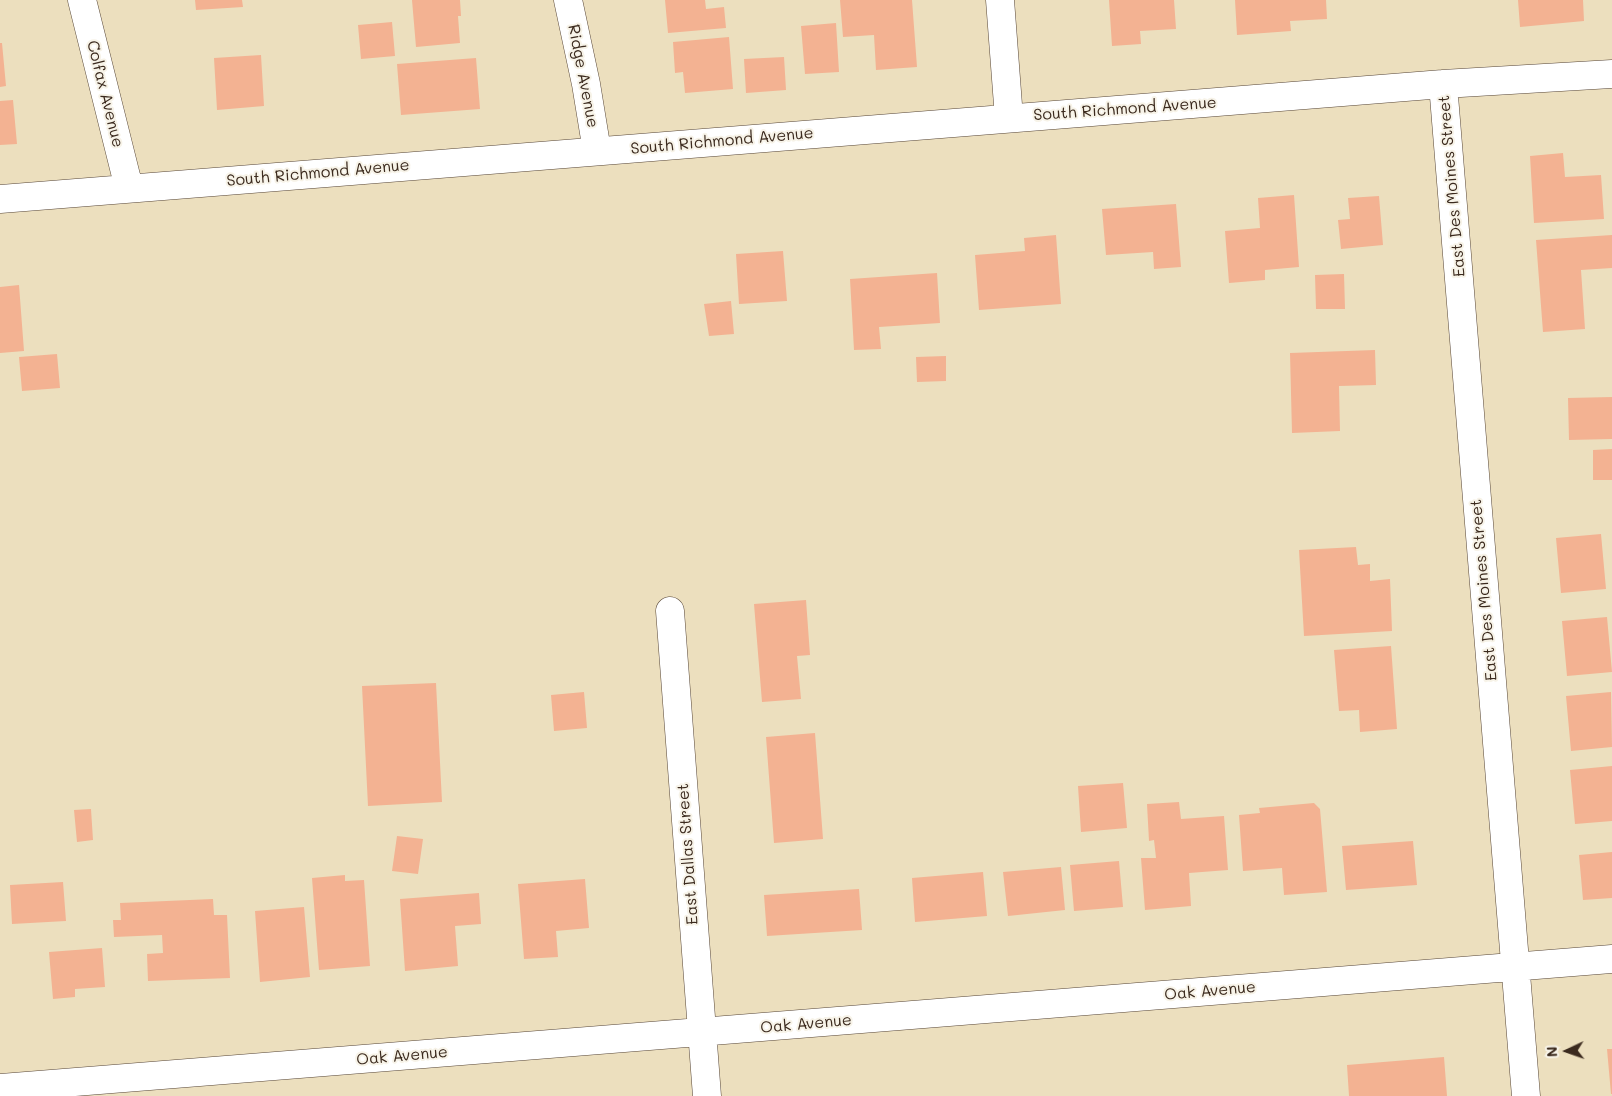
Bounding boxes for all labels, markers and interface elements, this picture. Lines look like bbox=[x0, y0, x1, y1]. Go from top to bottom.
street label: Ridge Avenue bbox=[564, 23, 602, 129]
street label: Colfax Avenue bbox=[82, 38, 128, 150]
street label: South Richmond Avenue bbox=[1033, 93, 1217, 125]
street label: East Des Moines Street bbox=[1434, 94, 1470, 278]
street label: South Richmond Avenue bbox=[630, 123, 814, 159]
street label: South Richmond Avenue bbox=[226, 155, 410, 191]
street label: East Des Moines Street bbox=[1466, 498, 1502, 682]
street label: East Dallas Street bbox=[673, 783, 703, 925]
street label: Oak Avenue bbox=[1164, 977, 1256, 1005]
street label: Oak Avenue bbox=[760, 1010, 852, 1038]
north arrow bbox=[1542, 1026, 1592, 1076]
street label: Oak Avenue bbox=[356, 1042, 448, 1070]
text: N bbox=[1542, 1046, 1561, 1058]

